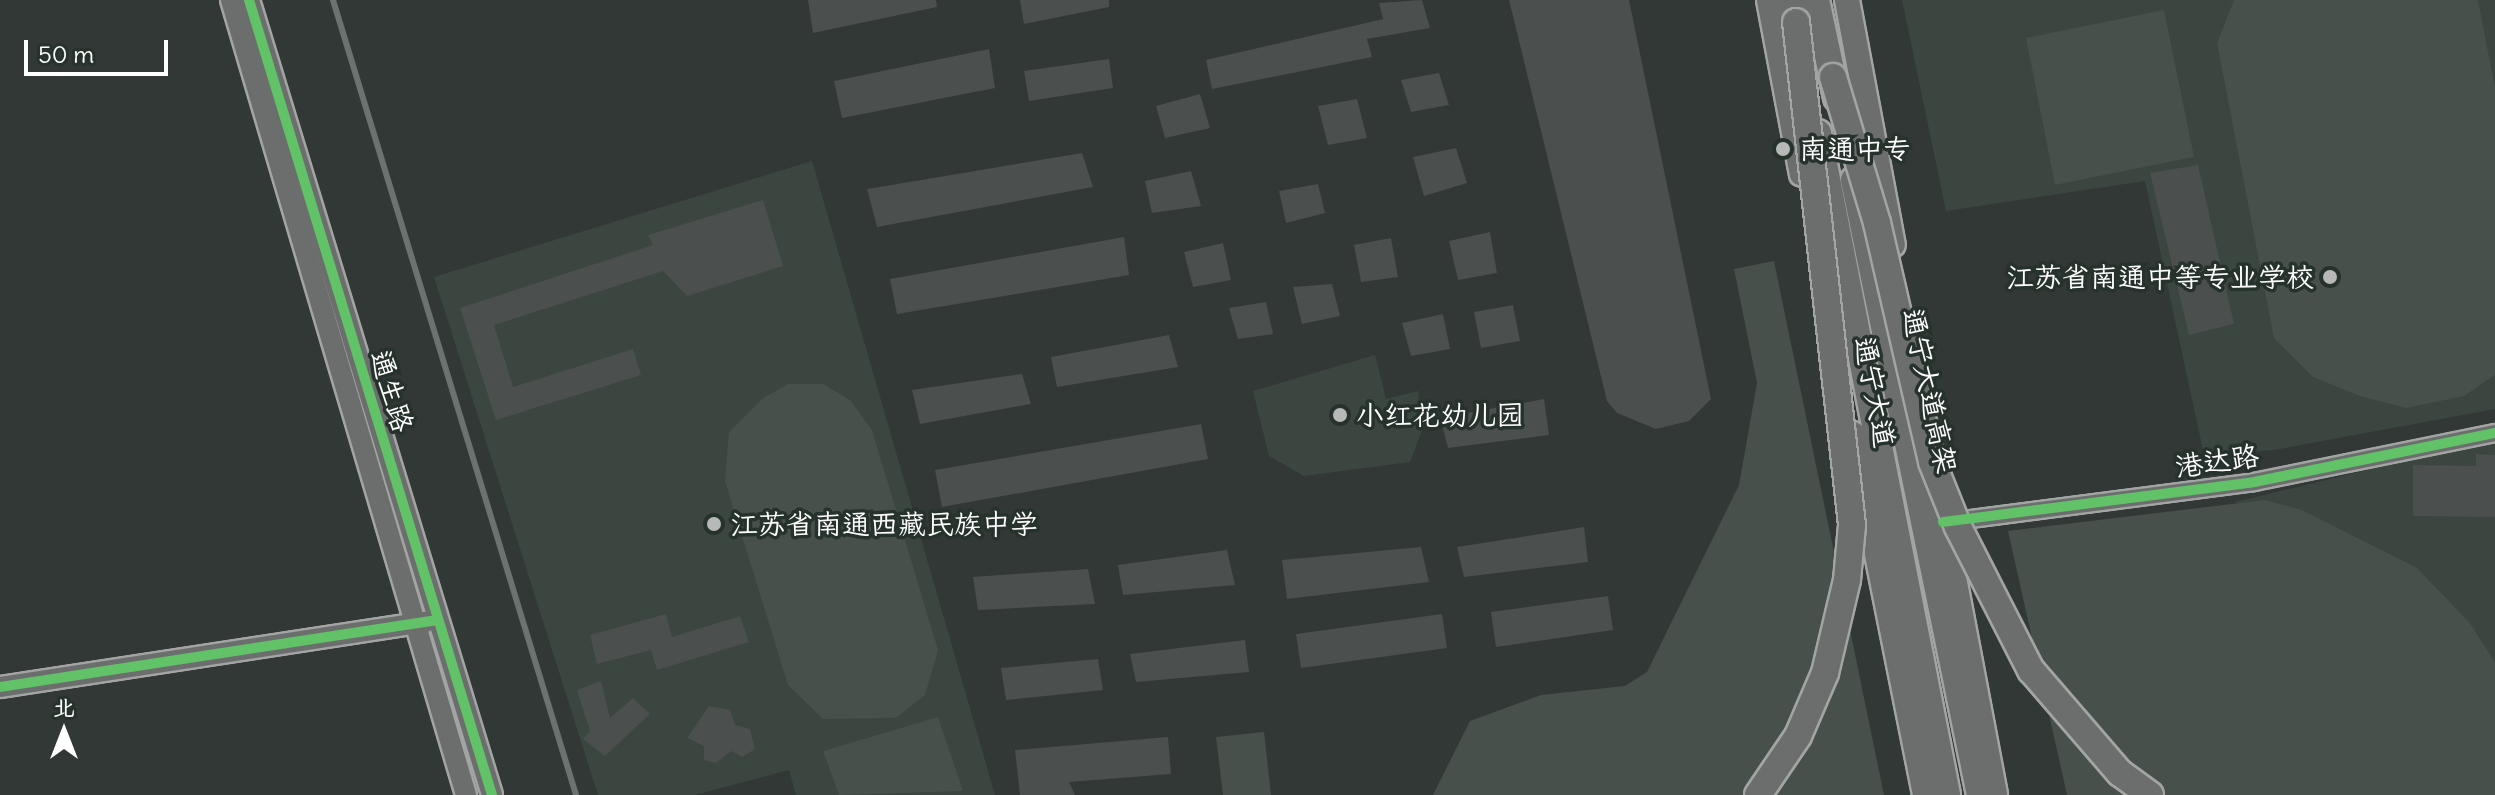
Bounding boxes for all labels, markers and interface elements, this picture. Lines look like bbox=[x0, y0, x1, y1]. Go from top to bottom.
scale bar bbox=[28, 24, 172, 74]
text: 50 m bbox=[38, 39, 94, 69]
place label: 南通中专 bbox=[1799, 132, 1911, 166]
marker: 南通中专 bbox=[1774, 140, 1792, 158]
place label: 江苏省南通中等专业学校 bbox=[2006, 260, 2314, 294]
marker: 江苏省南通中等专业学校 bbox=[2321, 268, 2339, 286]
street label: 通宁大道高架 bbox=[1896, 305, 1964, 477]
street label: 通宁大道 bbox=[1848, 334, 1902, 450]
street label: 通生路 bbox=[364, 346, 420, 436]
place label: 小红花幼儿园 bbox=[1356, 398, 1524, 432]
marker: 小红花幼儿园 bbox=[1331, 406, 1349, 424]
street label: 港达路 bbox=[2173, 439, 2261, 483]
place label: 江苏省南通西藏民族中学 bbox=[730, 507, 1038, 541]
marker: 江苏省南通西藏民族中学 bbox=[705, 515, 723, 533]
north arrow bbox=[24, 691, 104, 771]
text: 北 bbox=[53, 693, 75, 721]

